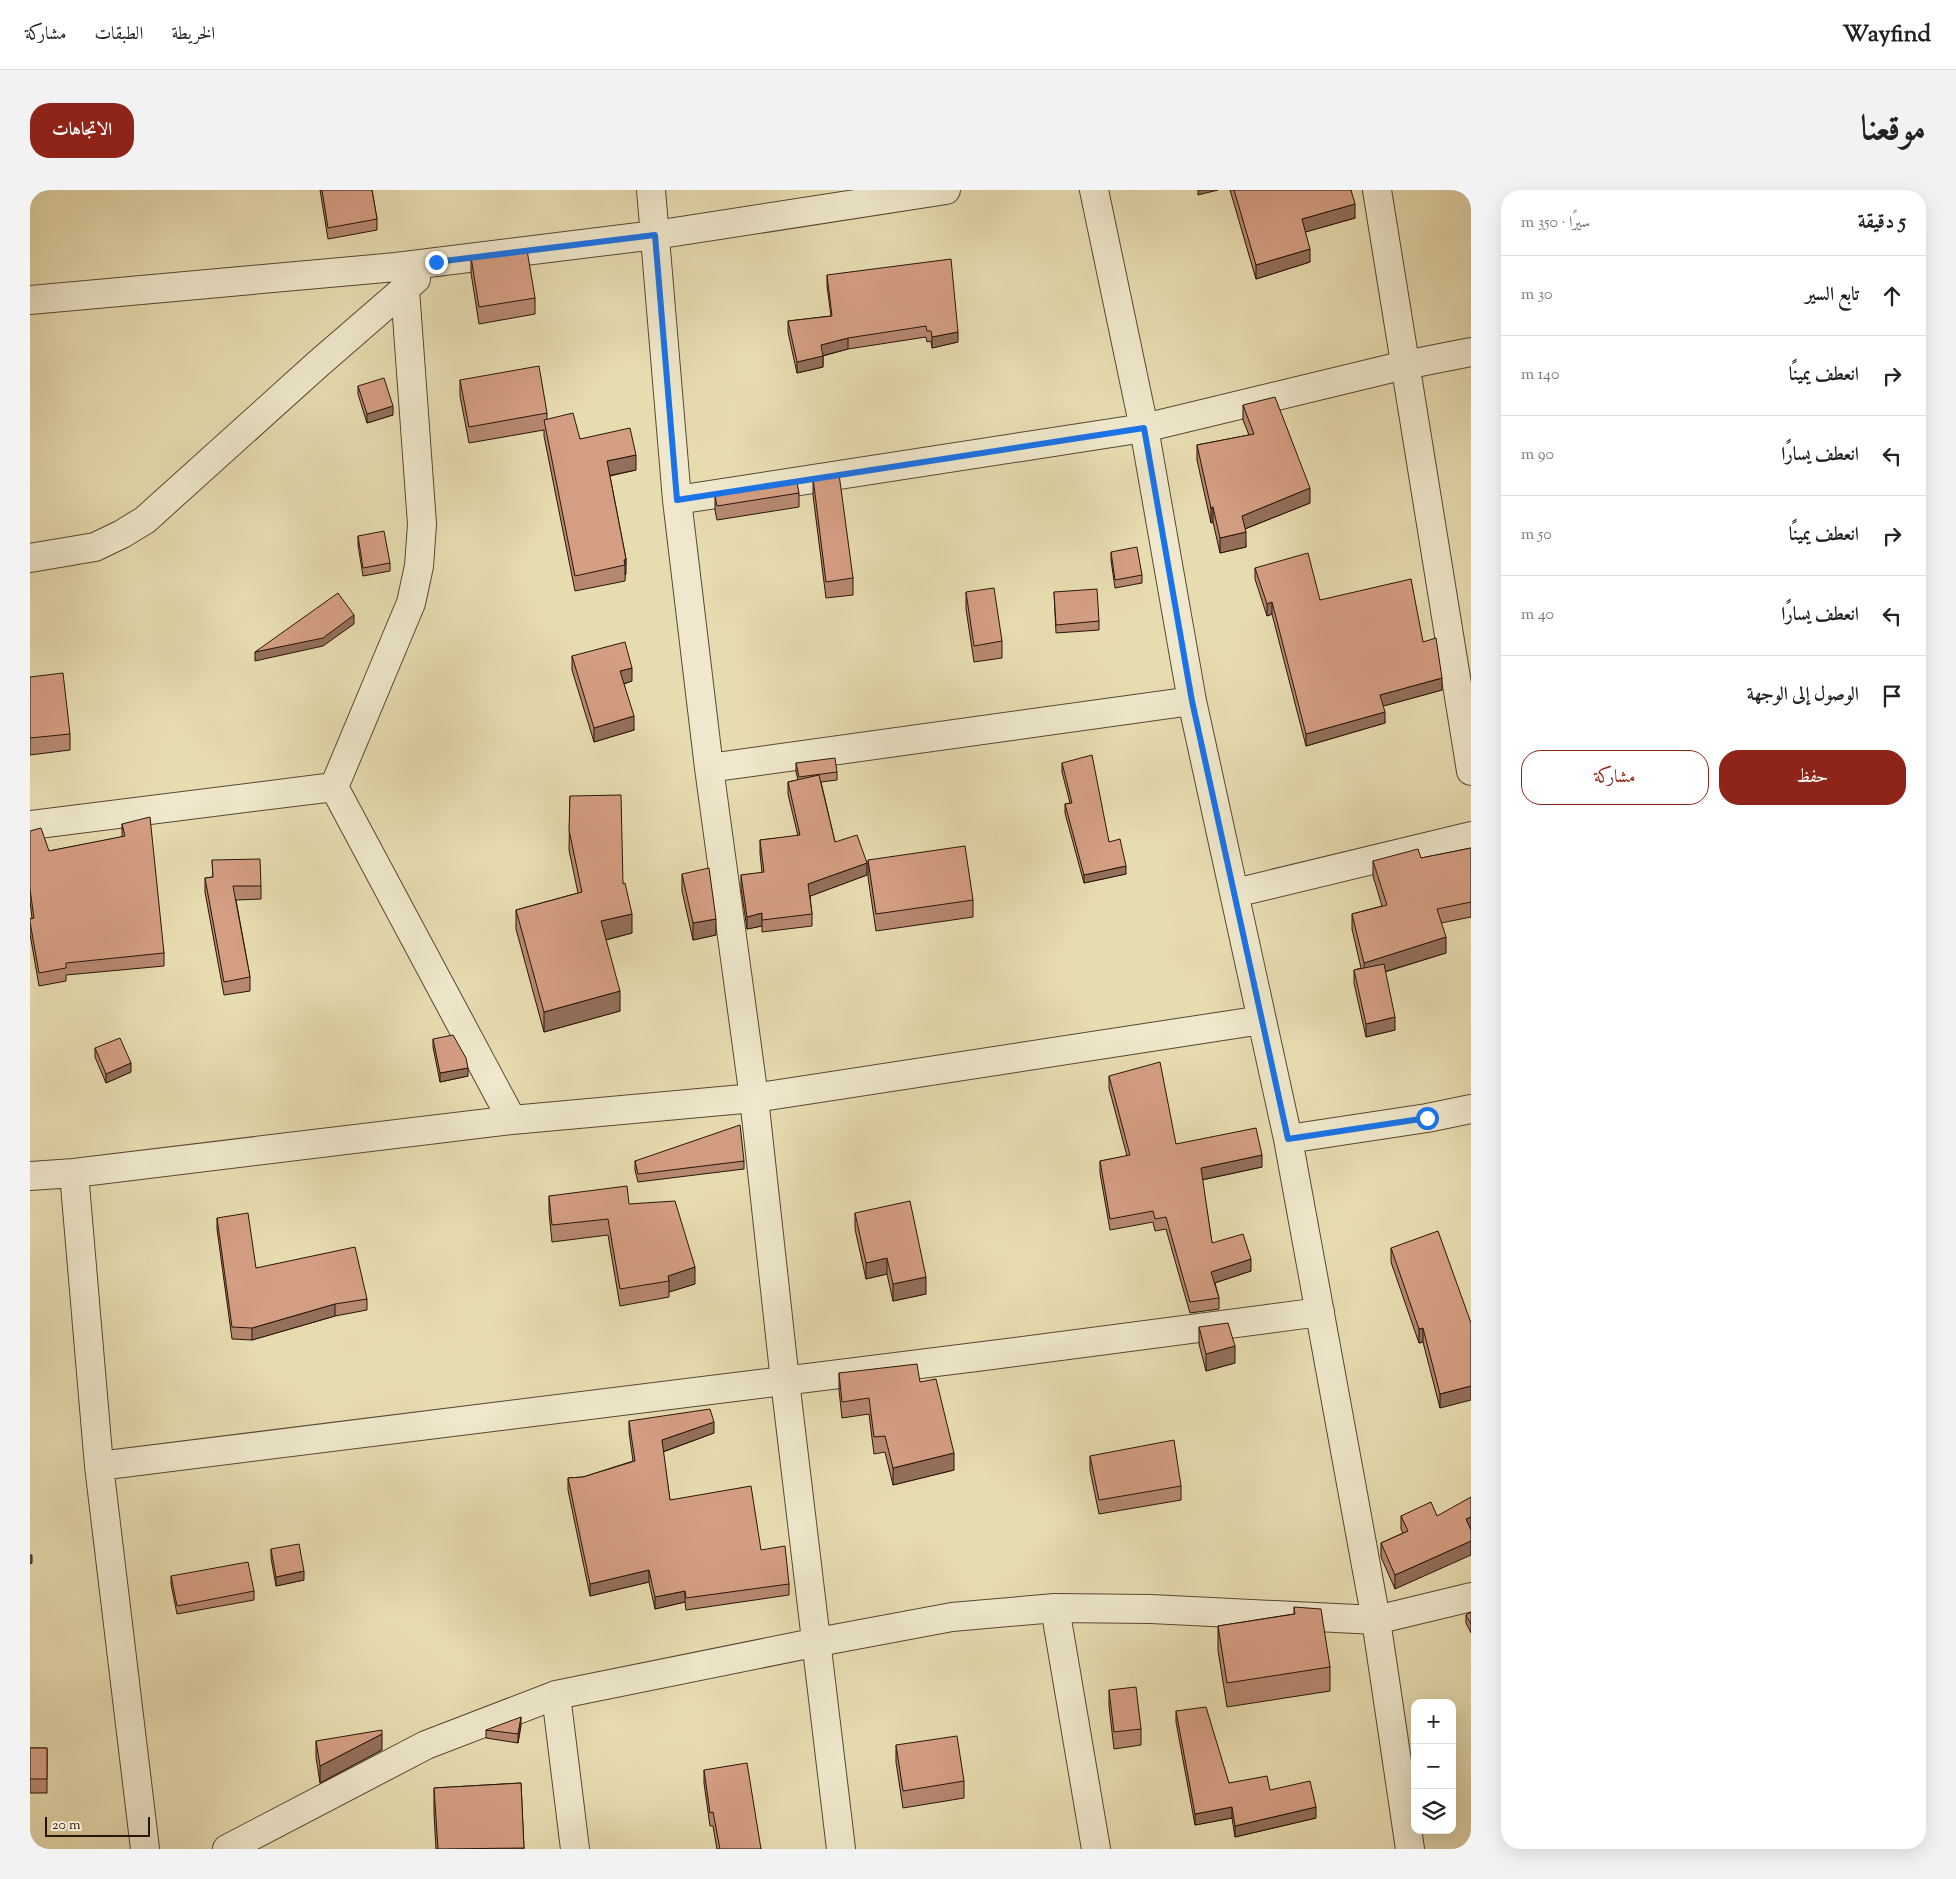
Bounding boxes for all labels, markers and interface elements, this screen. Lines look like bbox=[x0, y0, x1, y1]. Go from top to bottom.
text: Wayfind bbox=[1843, 18, 1931, 52]
text: مشاركة bbox=[25, 22, 66, 48]
text: الطبقات bbox=[94, 22, 143, 48]
text: الخريطة bbox=[171, 22, 215, 48]
button: الاتجاهات bbox=[30, 103, 134, 158]
text: موقعنا bbox=[1861, 105, 1926, 156]
text: 5 دقيقة bbox=[1858, 208, 1906, 238]
text: سيرًا · 350 m bbox=[1521, 212, 1590, 235]
route end bbox=[425, 251, 448, 274]
text: تابع السير bbox=[1805, 282, 1859, 309]
icon: ahead bbox=[1878, 282, 1906, 310]
text: 30 m bbox=[1521, 284, 1552, 307]
text: انعطف يمينًا bbox=[1789, 362, 1859, 389]
icon: right bbox=[1878, 362, 1906, 390]
text: 140 m bbox=[1521, 364, 1559, 387]
text: انعطف يسارًا bbox=[1781, 442, 1859, 469]
icon: left bbox=[1878, 442, 1906, 470]
text: 90 m bbox=[1521, 444, 1554, 467]
text: انعطف يمينًا bbox=[1789, 522, 1859, 549]
icon: right bbox=[1878, 522, 1906, 550]
text: 50 m bbox=[1521, 524, 1552, 547]
text: انعطف يسارًا bbox=[1781, 602, 1859, 629]
icon: left bbox=[1878, 602, 1906, 630]
text: 40 m bbox=[1521, 604, 1554, 627]
text: الوصول إلى الوجهة bbox=[1747, 682, 1859, 709]
icon: arrive bbox=[1878, 682, 1906, 710]
button: مشاركة bbox=[1521, 750, 1709, 805]
button: حفظ bbox=[1719, 750, 1906, 805]
route start bbox=[1416, 1107, 1439, 1130]
map controls bbox=[1411, 1699, 1456, 1834]
button: + bbox=[1411, 1699, 1456, 1744]
button: − bbox=[1411, 1744, 1456, 1789]
button: layers bbox=[1411, 1789, 1456, 1834]
scale bar bbox=[45, 1814, 150, 1837]
text: 20 m bbox=[52, 1816, 81, 1836]

